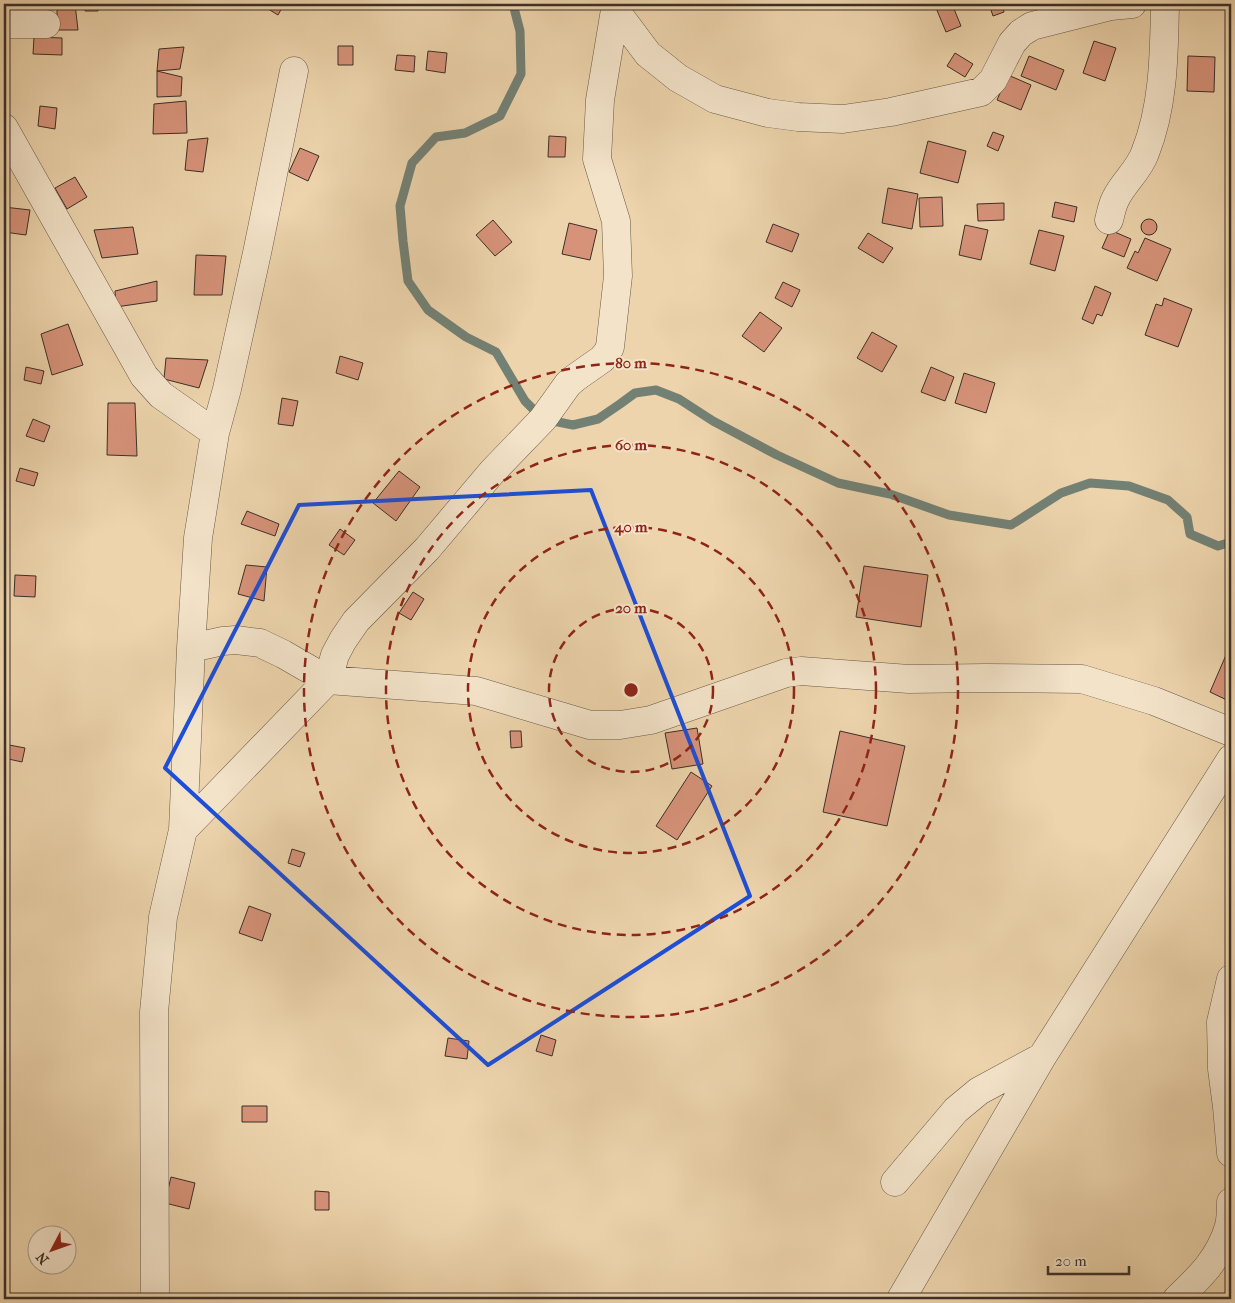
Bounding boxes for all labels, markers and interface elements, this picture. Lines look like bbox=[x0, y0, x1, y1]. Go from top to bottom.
text: 80 m bbox=[615, 354, 647, 372]
text: 60 m bbox=[615, 436, 648, 454]
text: 40 m bbox=[614, 518, 648, 536]
text: 20 m bbox=[615, 599, 647, 617]
centre of rings bbox=[622, 681, 640, 699]
north arrow bbox=[28, 1226, 78, 1276]
scale bar bbox=[1048, 1243, 1129, 1275]
text: N bbox=[32, 1248, 52, 1268]
text: 20 m bbox=[1055, 1252, 1087, 1270]

